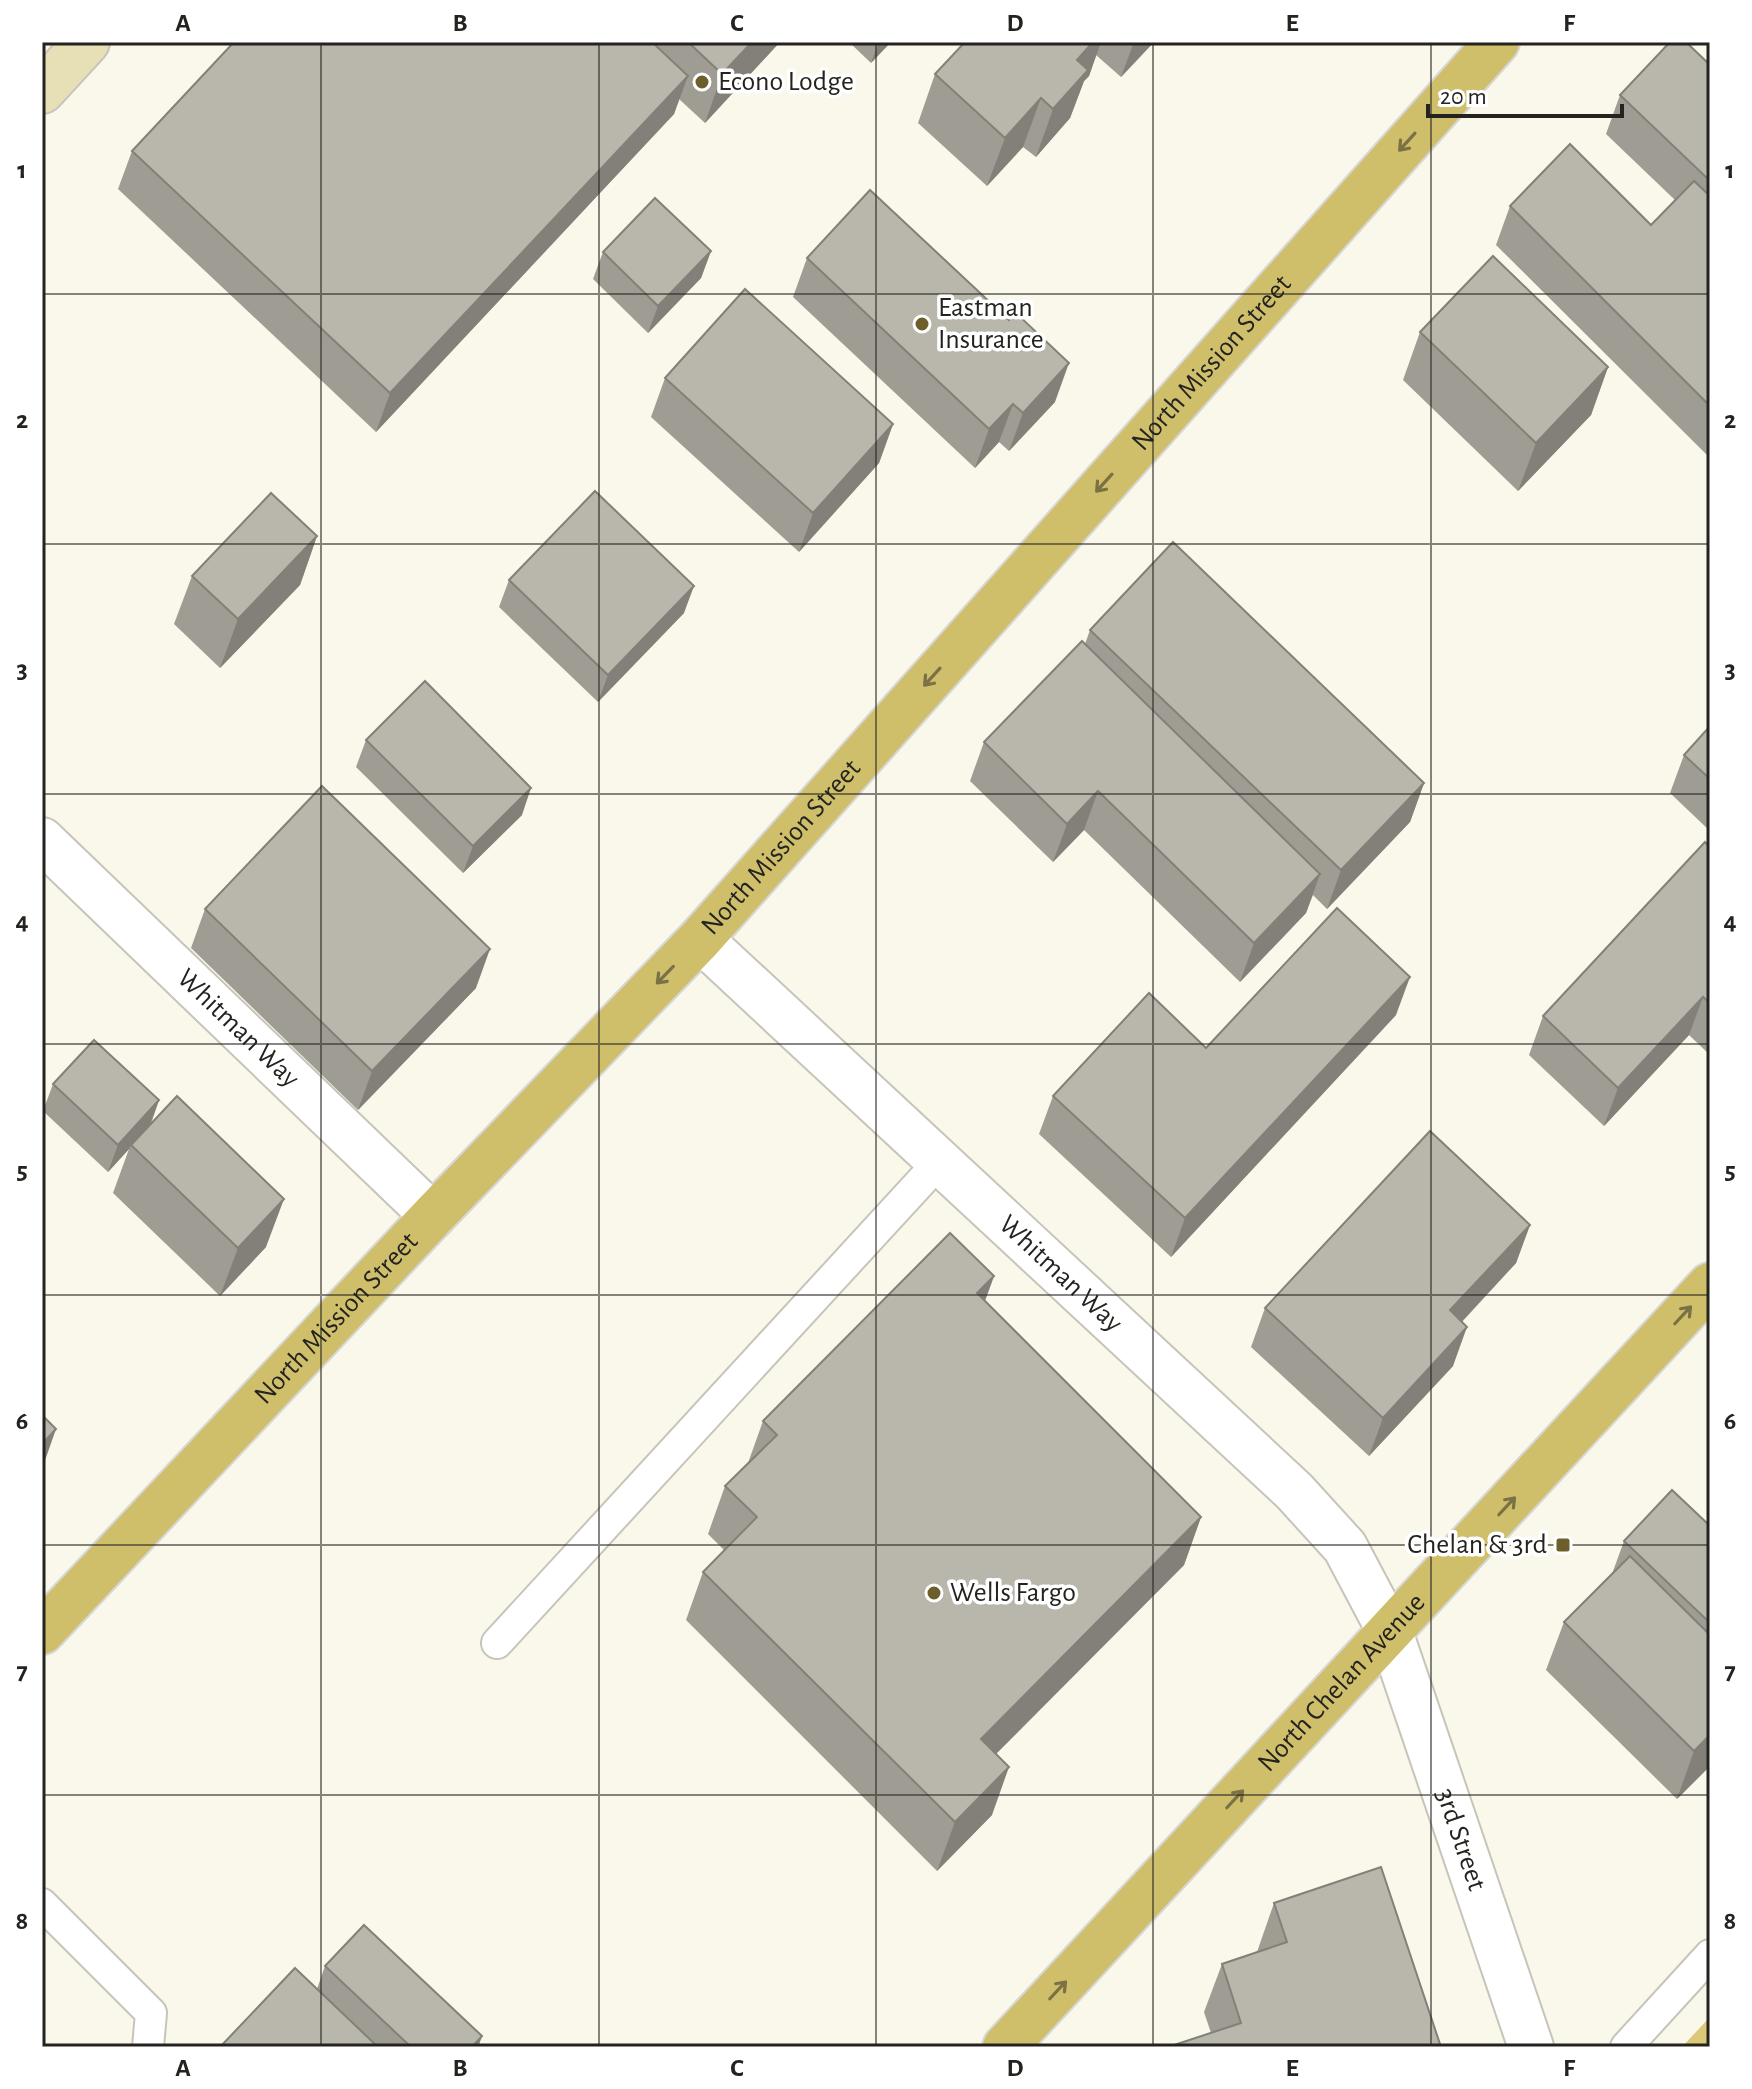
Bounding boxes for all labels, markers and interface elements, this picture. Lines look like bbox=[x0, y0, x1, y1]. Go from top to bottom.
text: A bbox=[175, 10, 191, 36]
text: B bbox=[452, 10, 468, 36]
text: C bbox=[730, 10, 744, 36]
text: D bbox=[1006, 10, 1024, 36]
text: E bbox=[1285, 10, 1299, 36]
text: F bbox=[1563, 10, 1576, 36]
place label: Econo Lodge bbox=[718, 68, 854, 96]
scale bar bbox=[1428, 68, 1622, 118]
marker: Econo Lodge bbox=[693, 73, 711, 91]
text: 20 m bbox=[1440, 85, 1487, 109]
one-way arrow bbox=[1398, 132, 1417, 152]
text: 1 bbox=[17, 157, 27, 183]
text: 1 bbox=[1725, 157, 1735, 183]
street label: North Mission Street bbox=[1127, 270, 1297, 456]
place label: Eastman Insurance bbox=[938, 294, 1044, 354]
marker: Eastman Insurance bbox=[913, 315, 931, 333]
text: 2 bbox=[16, 407, 28, 433]
text: 2 bbox=[1724, 407, 1736, 433]
one-way arrow bbox=[1096, 472, 1114, 492]
text: 3 bbox=[16, 657, 28, 683]
text: 3 bbox=[1724, 657, 1736, 683]
one-way arrow bbox=[923, 667, 941, 687]
street label: North Mission Street bbox=[696, 754, 866, 941]
text: 4 bbox=[15, 908, 29, 934]
text: 4 bbox=[1723, 908, 1737, 934]
street label: Whitman Way bbox=[172, 964, 304, 1093]
one-way arrow bbox=[656, 965, 675, 984]
text: 5 bbox=[16, 1158, 28, 1184]
text: 5 bbox=[1724, 1158, 1736, 1184]
street label: Whitman Way bbox=[993, 1210, 1128, 1338]
street label: North Mission Street bbox=[250, 1227, 423, 1410]
one-way arrow bbox=[1674, 1305, 1692, 1325]
text: 6 bbox=[16, 1408, 28, 1434]
text: 6 bbox=[1724, 1408, 1736, 1434]
one-way arrow bbox=[1497, 1496, 1515, 1516]
place label: Chelan & 3rd bbox=[1407, 1531, 1547, 1559]
marker: Chelan & 3rd bbox=[1554, 1536, 1572, 1554]
place label: Wells Fargo bbox=[950, 1579, 1076, 1607]
marker: Wells Fargo bbox=[925, 1584, 943, 1602]
street label: North Chelan Avenue bbox=[1253, 1588, 1431, 1777]
text: 7 bbox=[16, 1658, 28, 1684]
text: 7 bbox=[1724, 1658, 1736, 1684]
street label: 3rd Street bbox=[1430, 1785, 1491, 1894]
one-way arrow bbox=[1225, 1789, 1244, 1809]
text: 8 bbox=[16, 1908, 28, 1934]
text: 8 bbox=[1724, 1908, 1736, 1934]
one-way arrow bbox=[1049, 1980, 1067, 2000]
text: A bbox=[175, 2055, 191, 2081]
text: B bbox=[452, 2055, 468, 2081]
text: C bbox=[730, 2055, 744, 2081]
text: D bbox=[1006, 2055, 1024, 2081]
text: E bbox=[1285, 2055, 1299, 2081]
text: F bbox=[1563, 2055, 1576, 2081]

